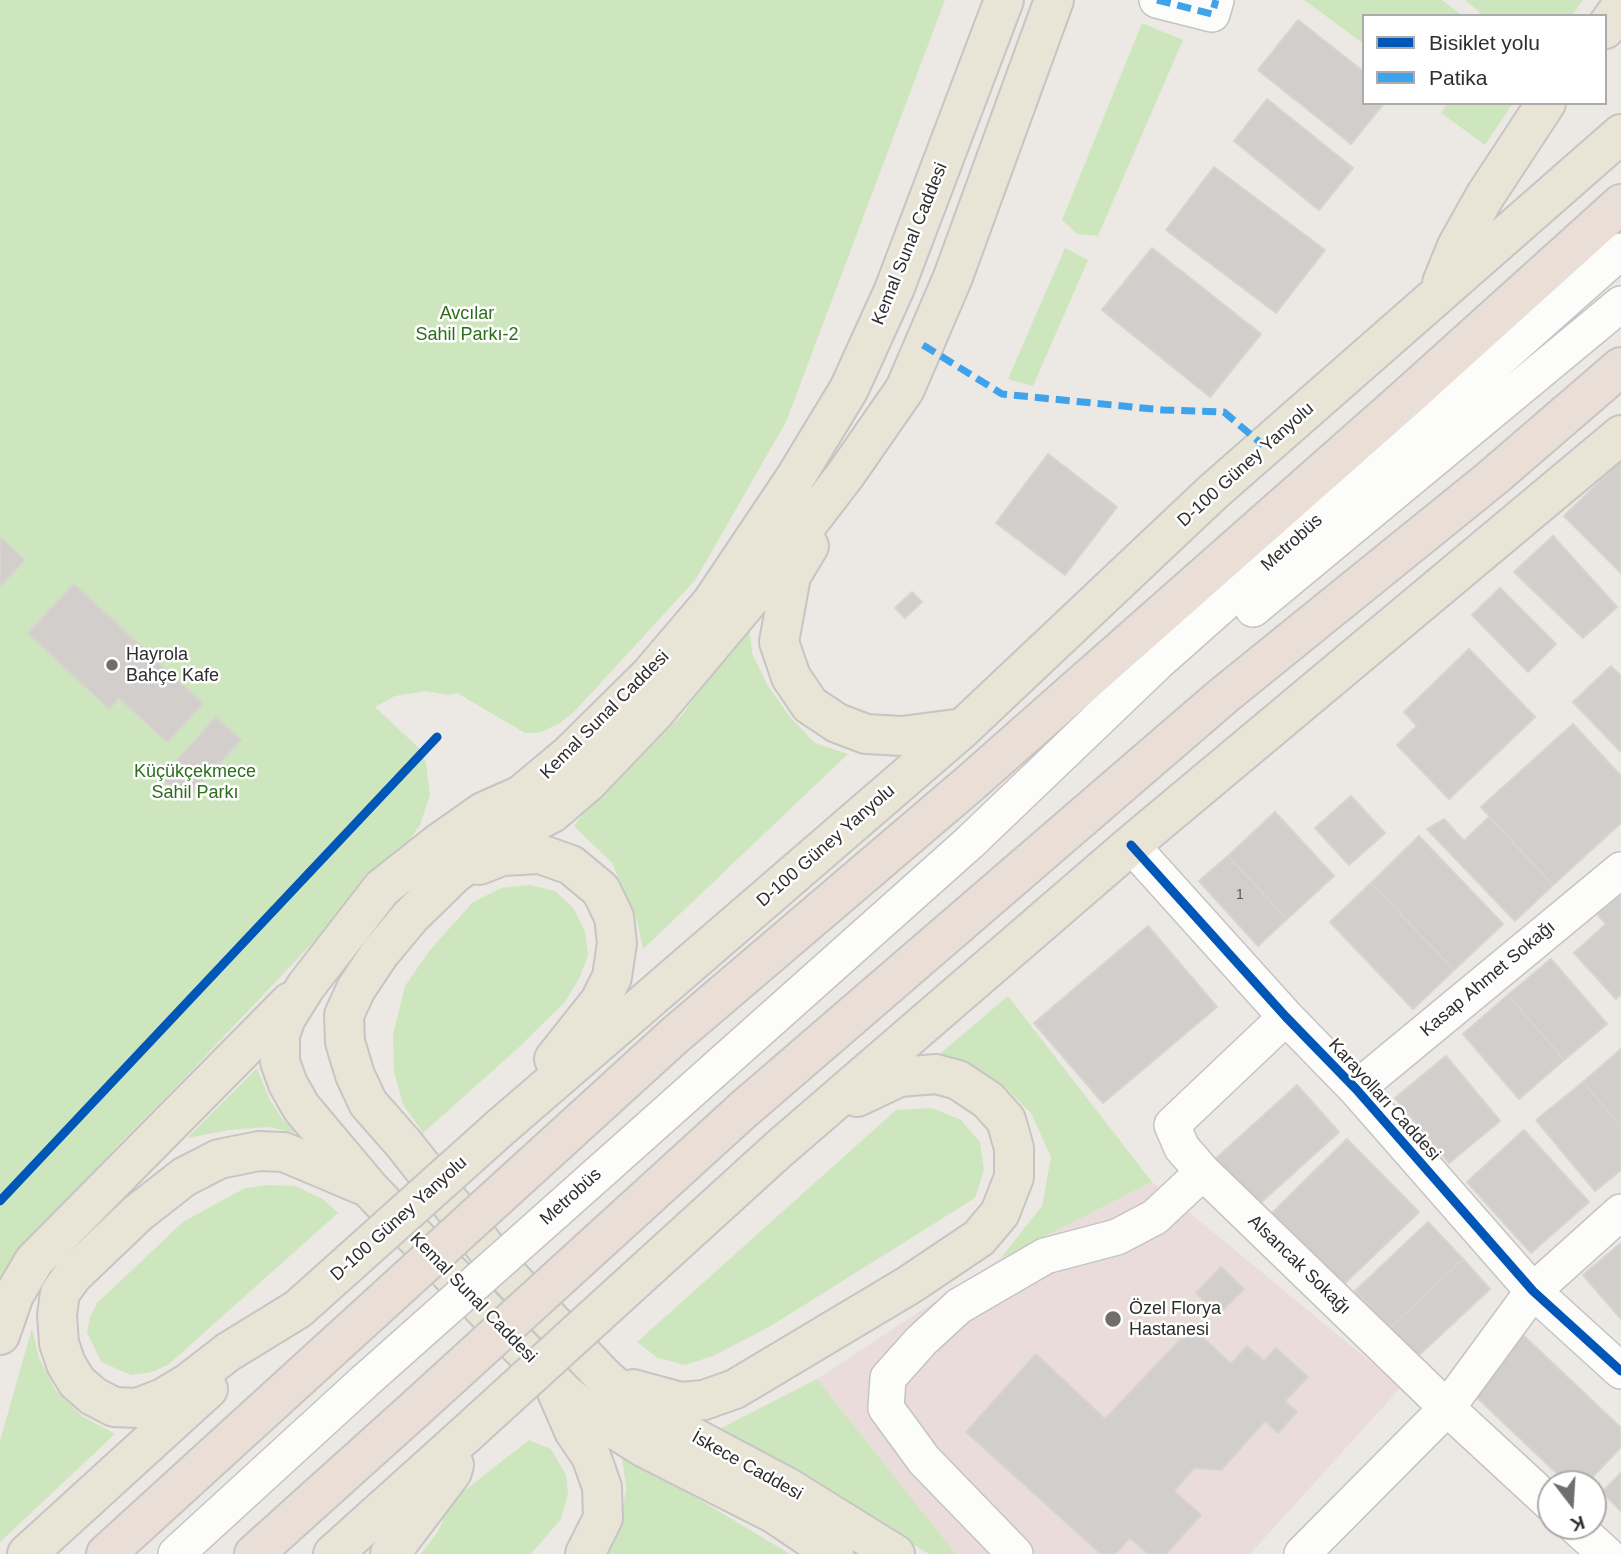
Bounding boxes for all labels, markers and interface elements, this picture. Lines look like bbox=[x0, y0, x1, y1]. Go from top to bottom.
legend bbox=[1362, 14, 1607, 105]
text: Bisiklet yolu bbox=[1429, 31, 1540, 54]
text: Patika bbox=[1429, 66, 1487, 89]
street label: Kemal Sunal Caddesi bbox=[868, 160, 952, 328]
park label: Avcılar Sahil Parkı-2 bbox=[415, 303, 519, 346]
street label: D-100 Güney Yanyolu bbox=[1173, 398, 1319, 532]
street label: Metrobüs bbox=[1257, 510, 1327, 576]
place label: Hayrola Bahçe Kafe bbox=[126, 644, 219, 686]
street label: Kemal Sunal Caddesi bbox=[536, 646, 674, 784]
marker: Hayrola Bahçe Kafe bbox=[104, 657, 120, 673]
park label: Küçükçekmece Sahil Parkı bbox=[134, 761, 256, 804]
street label: D-100 Güney Yanyolu bbox=[753, 780, 899, 912]
house number: 1 bbox=[1236, 887, 1244, 903]
street label: Kasap Ahmet Sokağı bbox=[1416, 916, 1560, 1042]
street label: Karayolları Caddesi bbox=[1323, 1034, 1445, 1166]
street label: D-100 Güney Yanyolu bbox=[326, 1152, 472, 1286]
street label: Metrobüs bbox=[536, 1164, 606, 1230]
street label: Alsancak Sokağı bbox=[1243, 1211, 1355, 1319]
street label: Kemal Sunal Caddesi bbox=[405, 1228, 541, 1368]
place label: Özel Florya Hastanesi bbox=[1129, 1298, 1221, 1340]
marker: Özel Florya Hastanesi bbox=[1103, 1309, 1123, 1329]
street label: İskece Caddesi bbox=[688, 1427, 806, 1505]
north arrow bbox=[1537, 1470, 1607, 1540]
text: K bbox=[1568, 1512, 1587, 1536]

